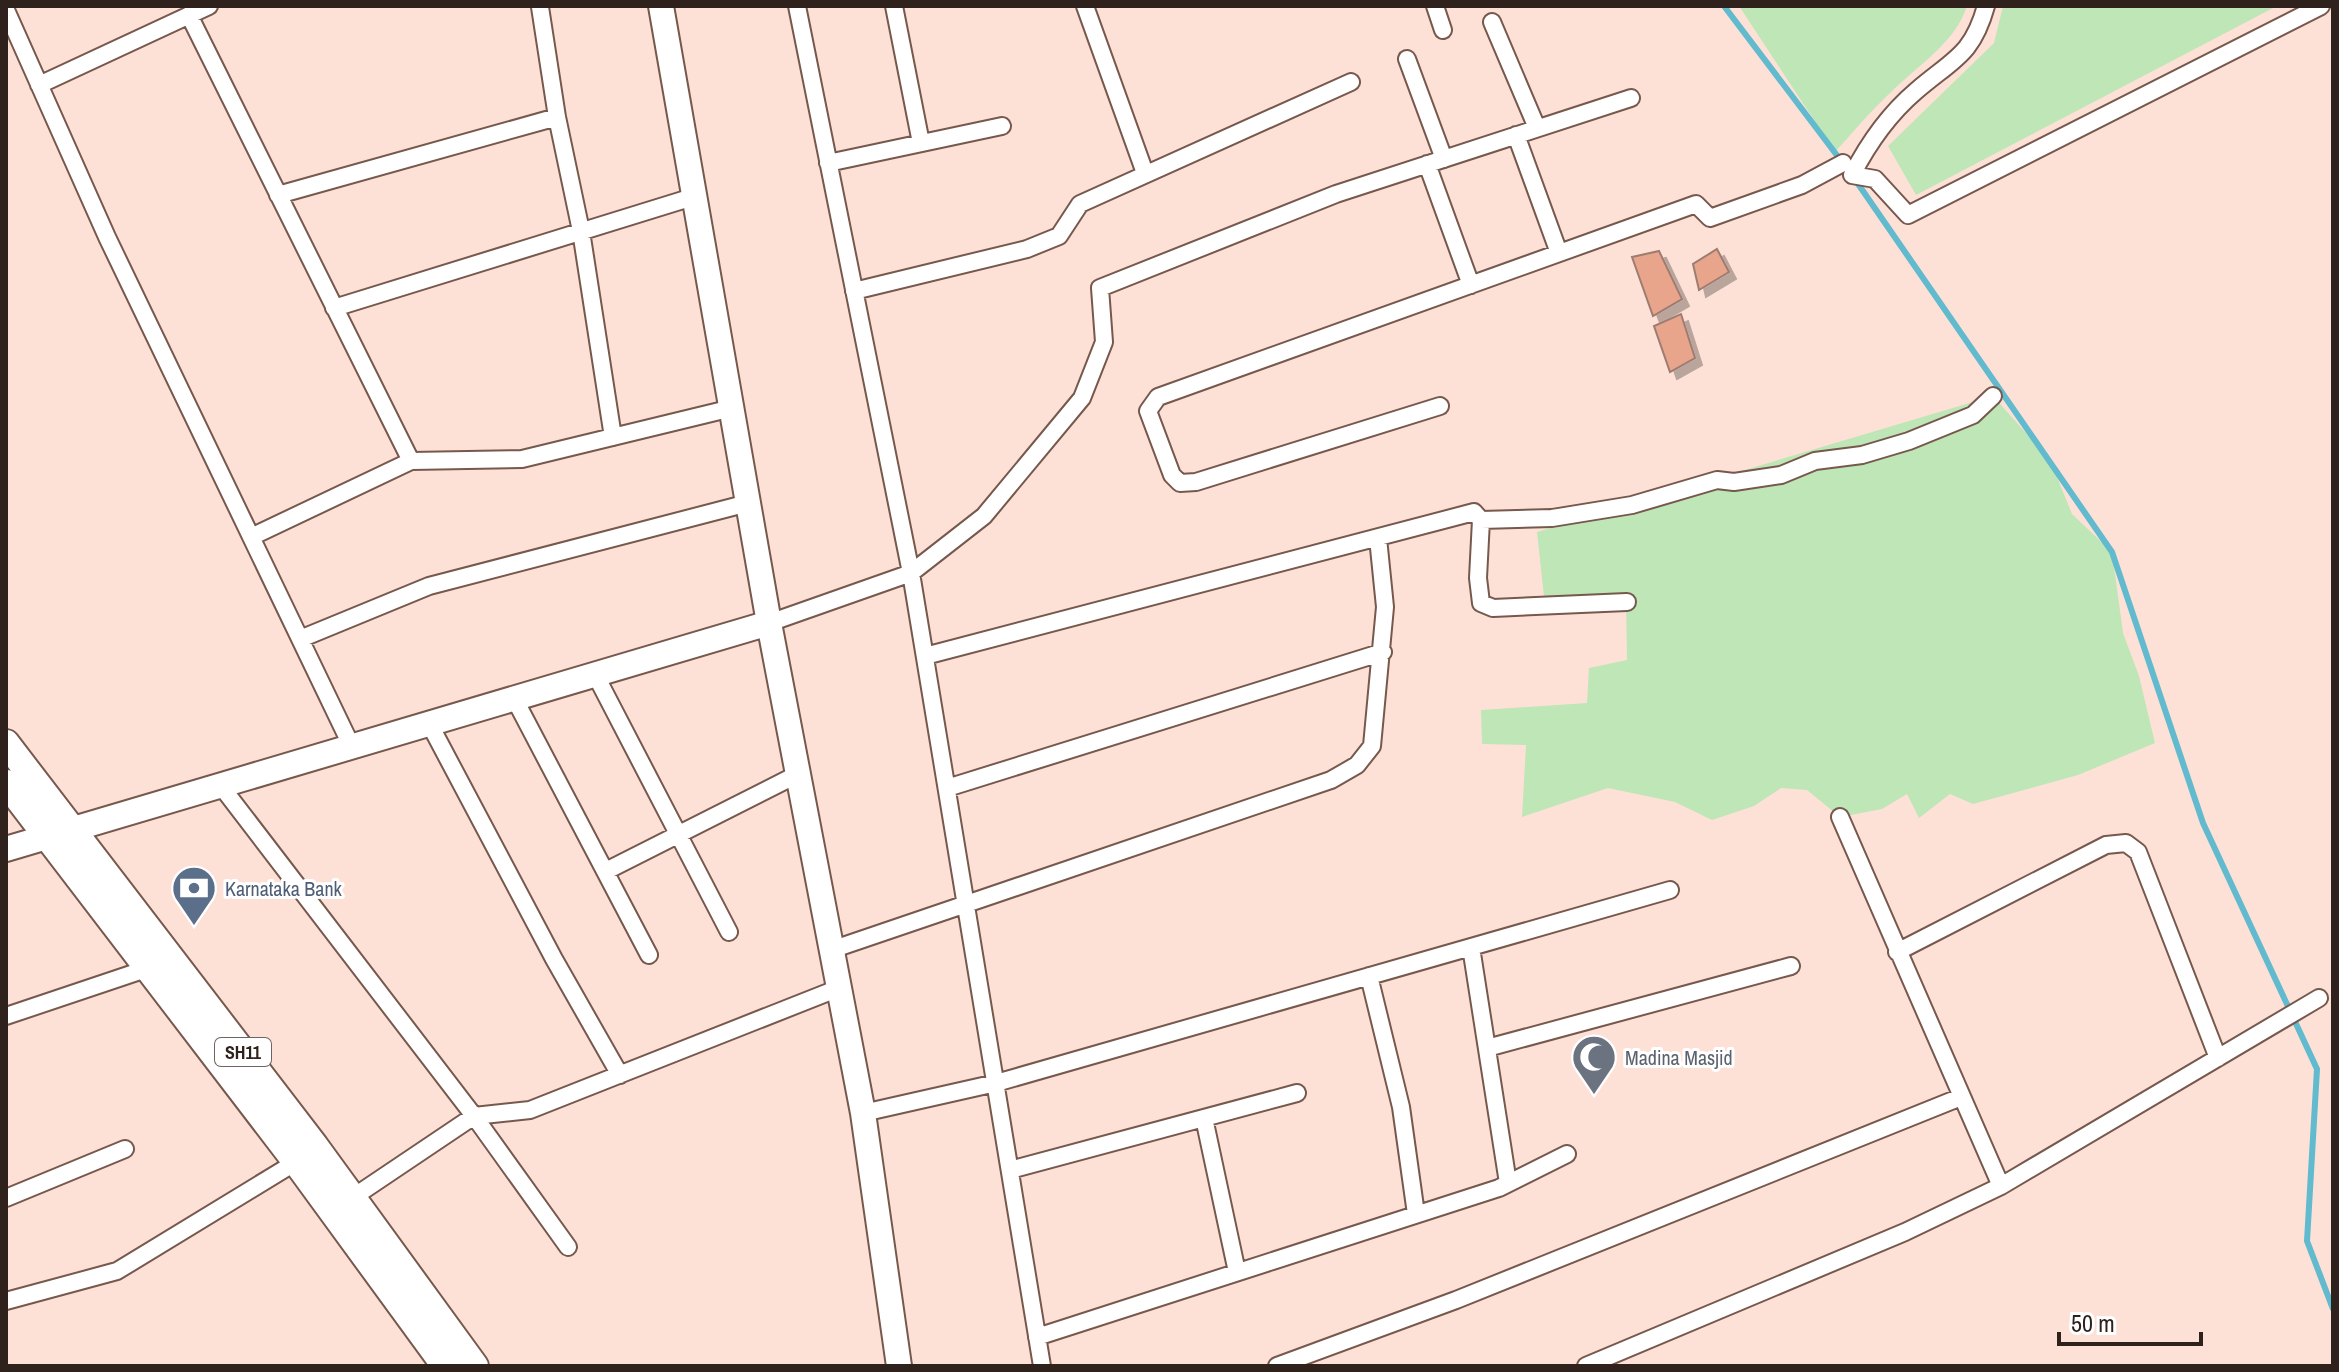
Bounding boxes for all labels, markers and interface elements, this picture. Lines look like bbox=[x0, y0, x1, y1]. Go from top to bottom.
bank icon: Karnataka Bank bbox=[170, 864, 218, 927]
place label: Karnataka Bank bbox=[225, 875, 342, 902]
mosque icon: Madina Masjid bbox=[1570, 1033, 1618, 1096]
road number: SH11 bbox=[215, 1038, 271, 1066]
place label: Madina Masjid bbox=[1625, 1044, 1733, 1071]
scale bar bbox=[2059, 1296, 2201, 1346]
text: 50 m bbox=[2071, 1307, 2115, 1339]

